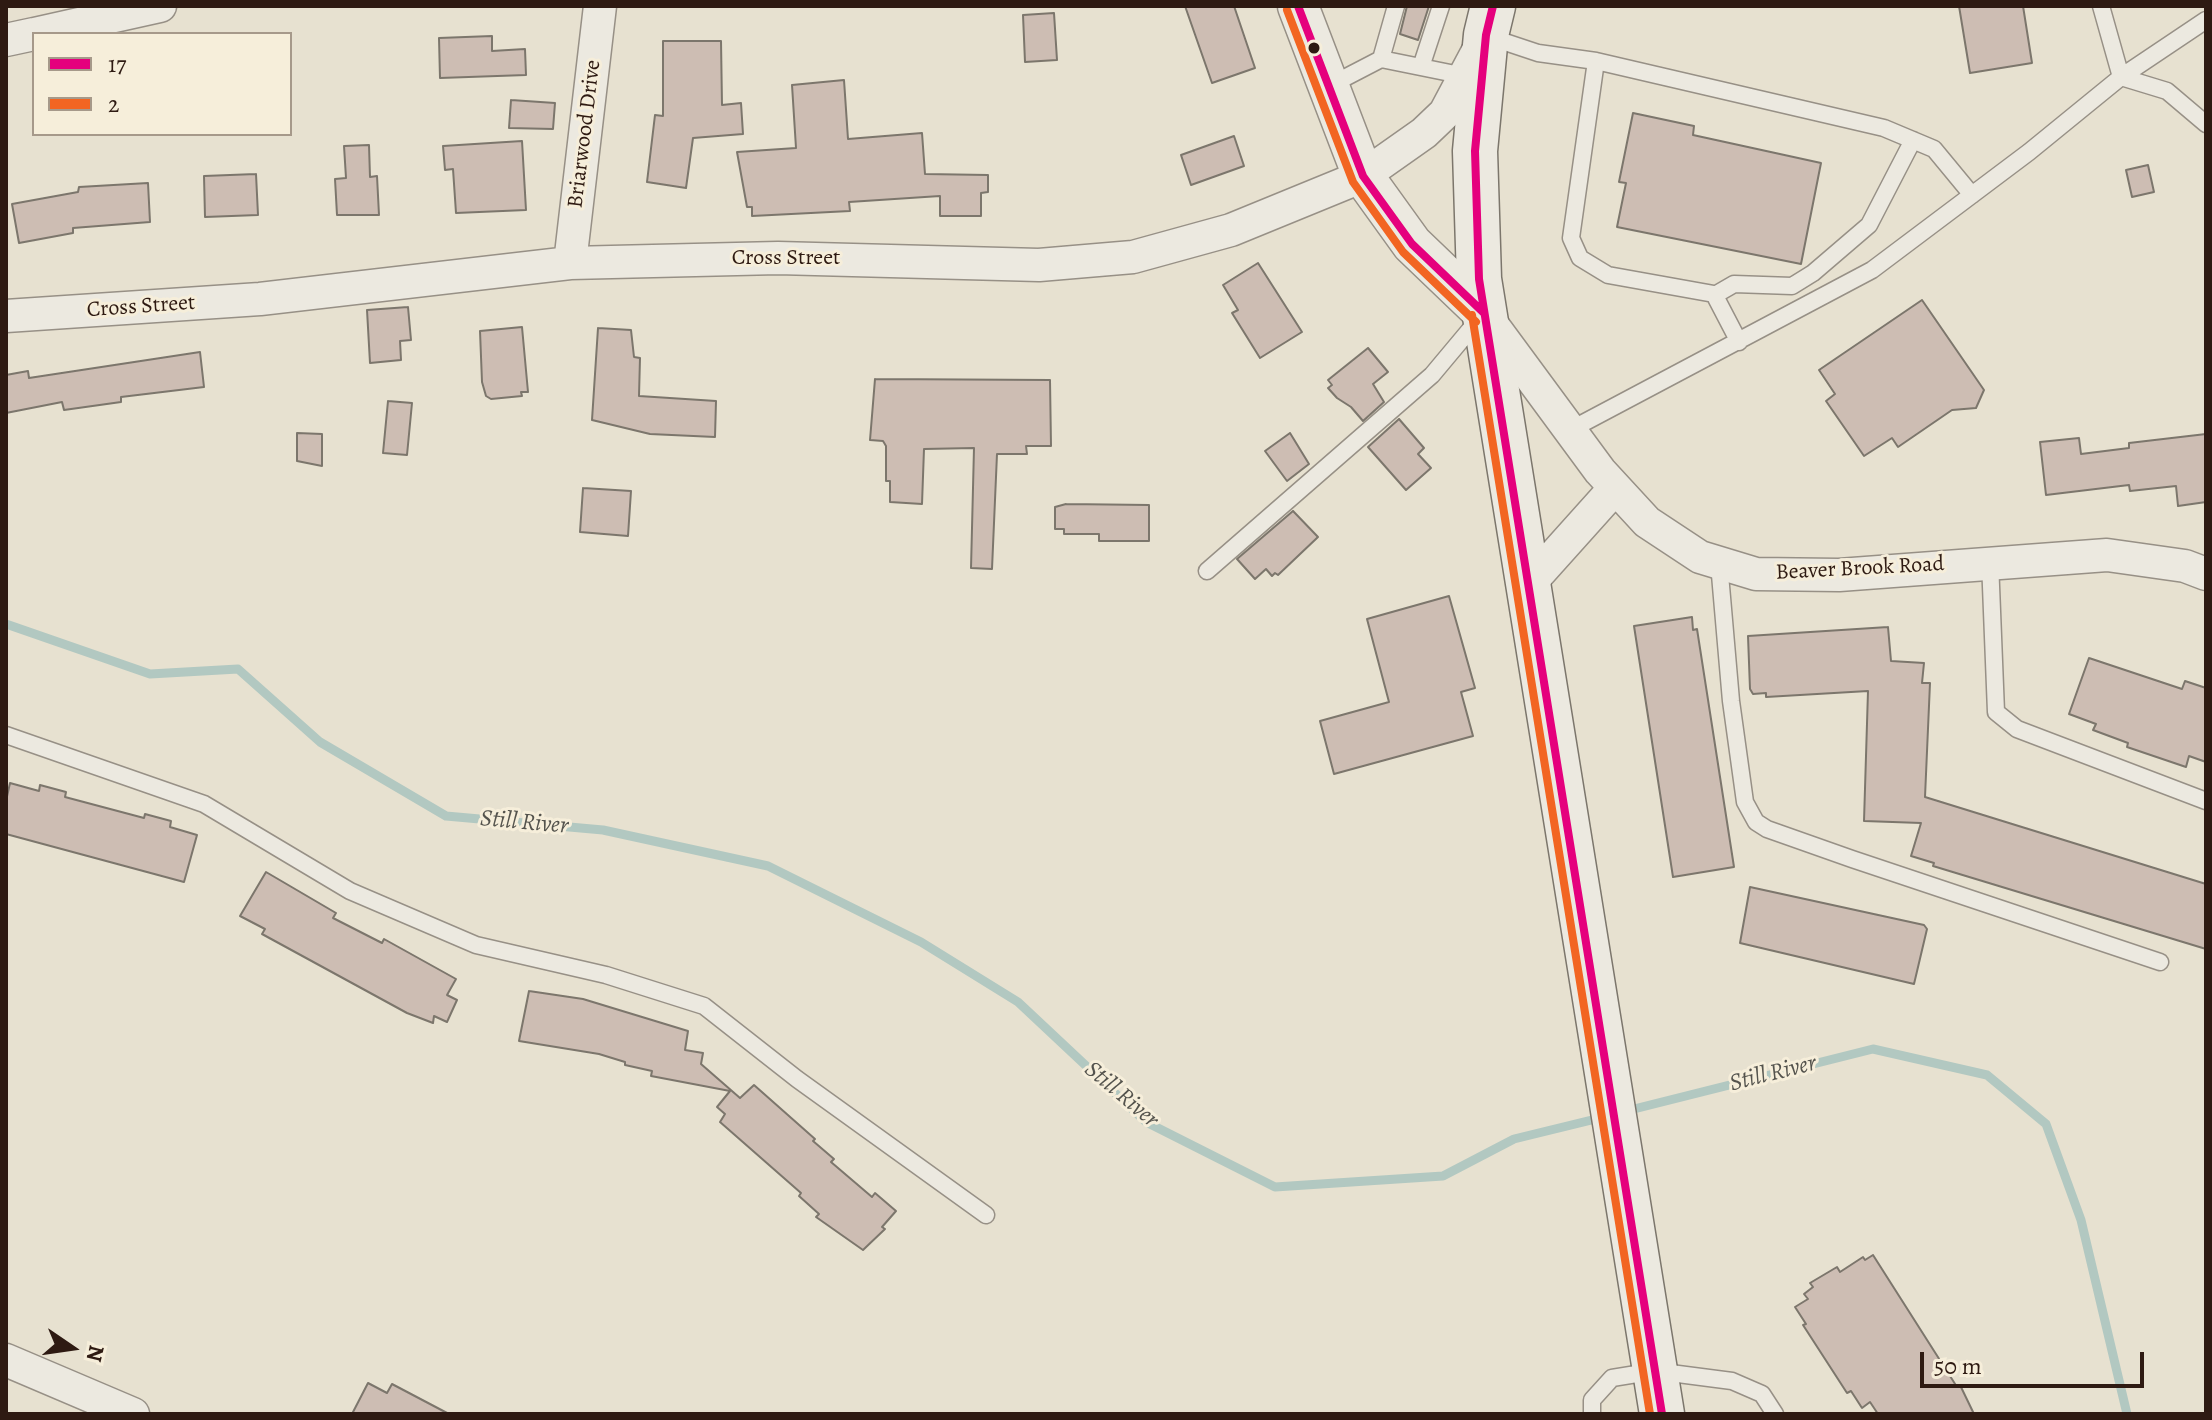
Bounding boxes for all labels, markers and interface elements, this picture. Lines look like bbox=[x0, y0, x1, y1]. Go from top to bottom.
legend bbox=[32, 32, 292, 136]
unlabelled marker bbox=[1306, 40, 1322, 56]
text: 17 bbox=[108, 48, 126, 80]
street label: Briarwood Drive bbox=[563, 58, 607, 210]
text: 2 bbox=[108, 88, 119, 120]
street label: Cross Street bbox=[732, 246, 840, 272]
street label: Cross Street bbox=[86, 290, 196, 324]
street label: Beaver Brook Road bbox=[1775, 551, 1945, 587]
water label: Still River bbox=[479, 805, 569, 841]
water label: Still River bbox=[1727, 1049, 1819, 1099]
water label: Still River bbox=[1078, 1056, 1164, 1134]
north arrow bbox=[32, 1308, 112, 1388]
scale bar bbox=[1924, 1336, 2148, 1386]
text: N bbox=[79, 1342, 112, 1365]
text: 50 m bbox=[1934, 1350, 1982, 1382]

